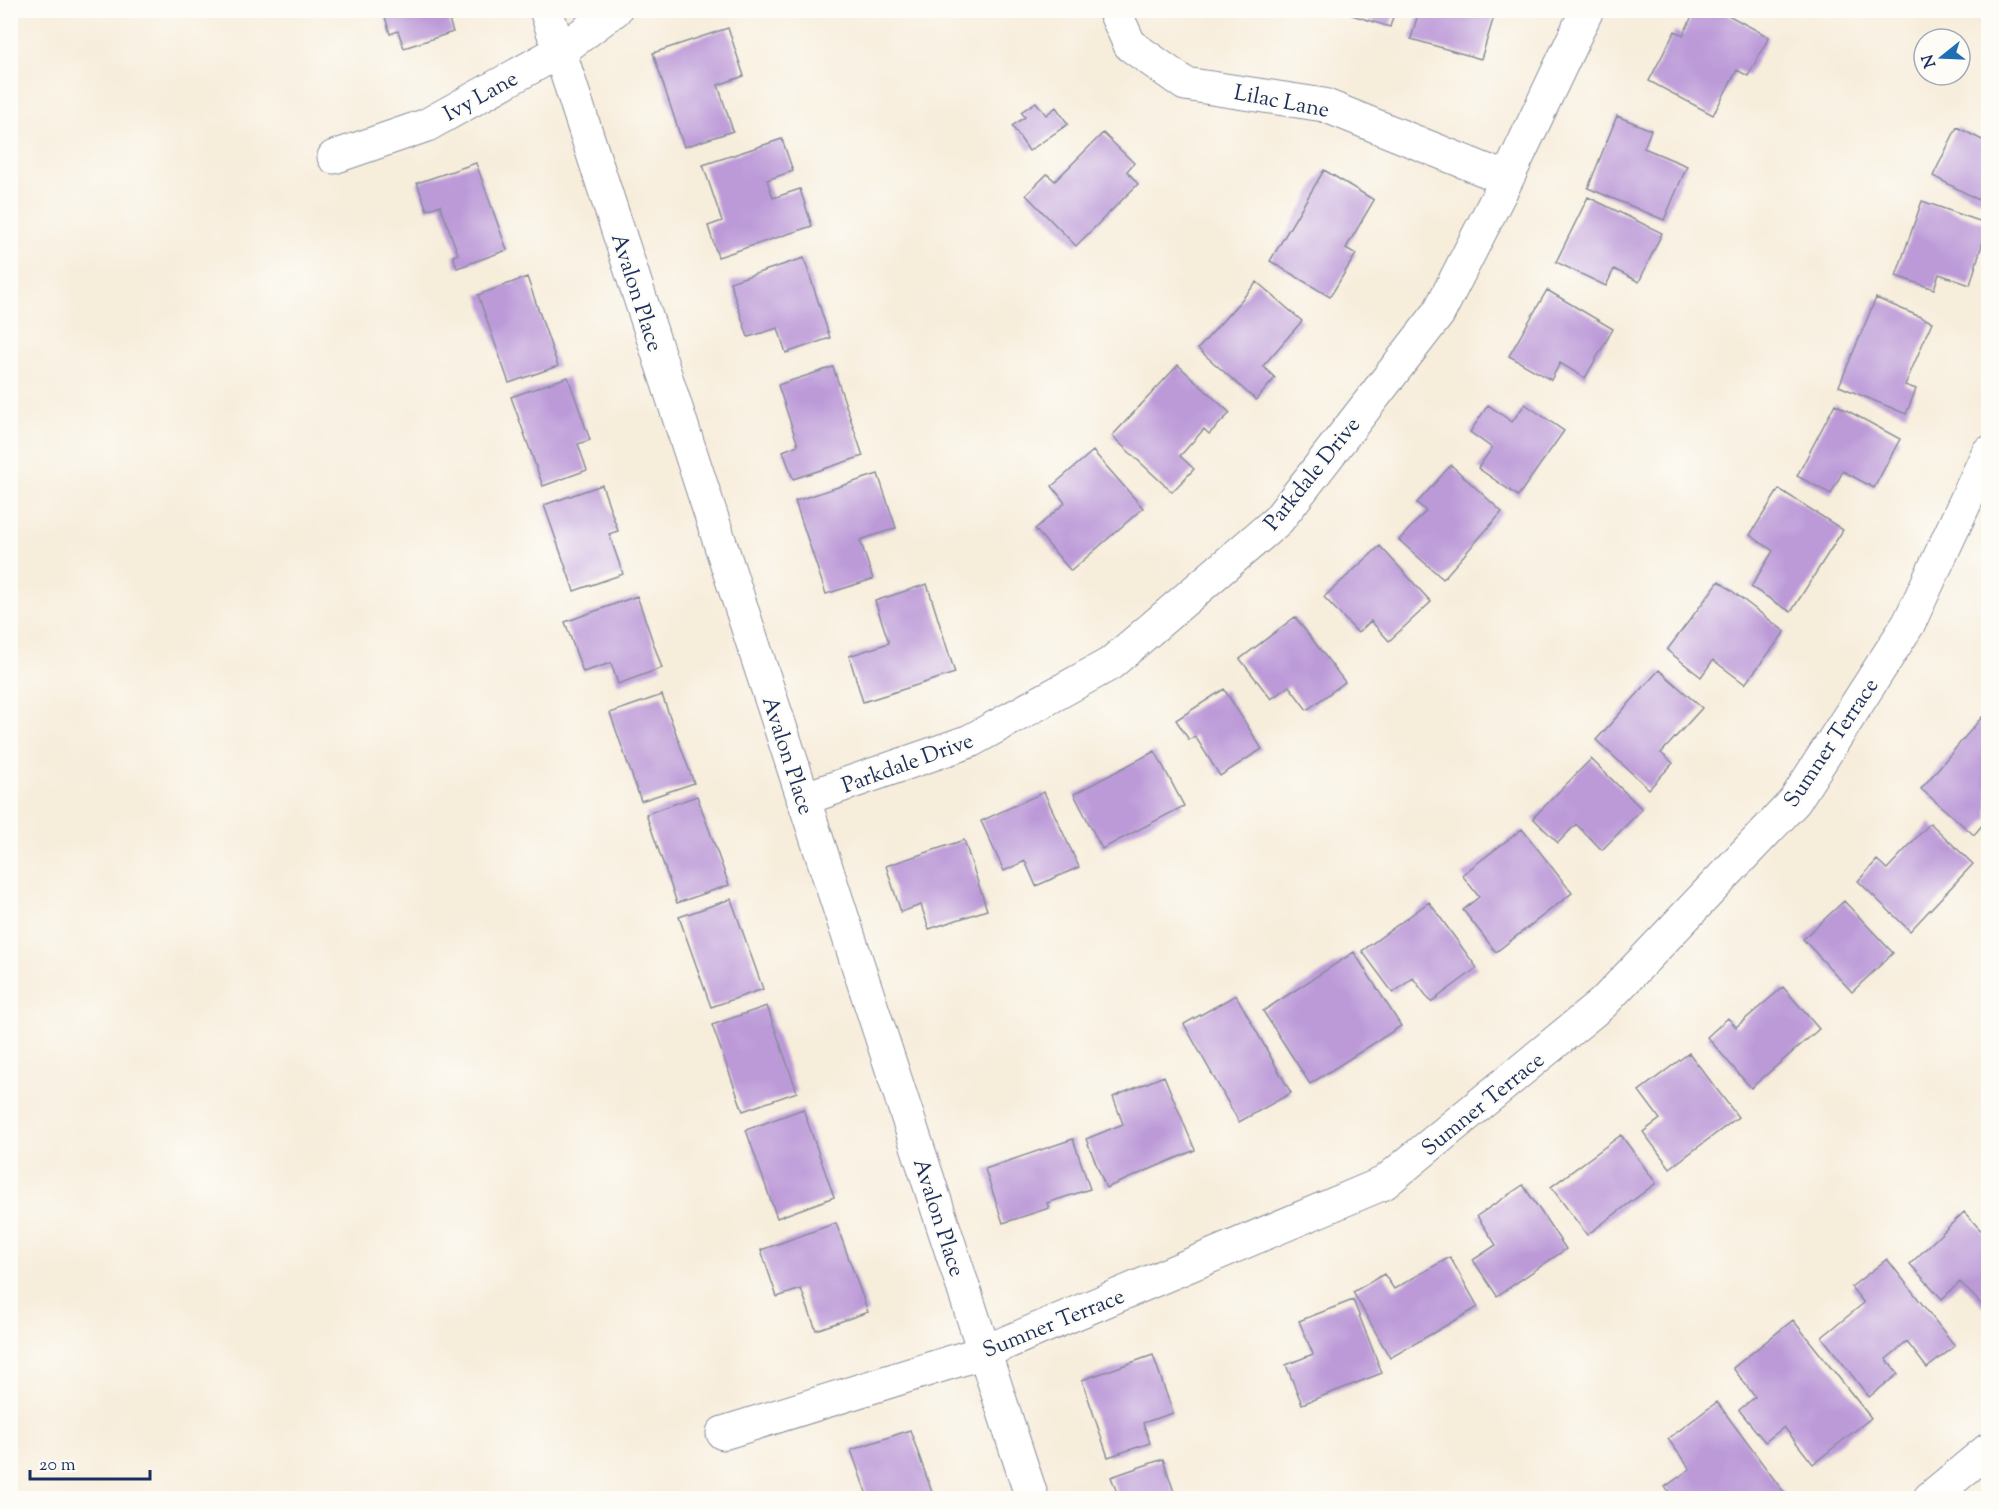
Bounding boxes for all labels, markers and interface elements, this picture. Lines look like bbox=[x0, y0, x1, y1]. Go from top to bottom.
north arrow bbox=[1912, 27, 1972, 87]
text: N bbox=[1917, 51, 1943, 70]
street label: Ivy Lane bbox=[438, 64, 525, 131]
street label: Lilac Lane bbox=[1231, 78, 1332, 128]
street label: Avalon Place bbox=[601, 230, 669, 356]
street label: Parkdale Drive bbox=[1257, 411, 1369, 539]
street label: Sumner Terrace bbox=[1777, 672, 1888, 815]
street label: Avalon Place bbox=[752, 693, 820, 819]
street label: Parkdale Drive bbox=[838, 726, 978, 803]
street label: Sumner Terrace bbox=[1415, 1046, 1552, 1165]
street label: Avalon Place bbox=[903, 1155, 971, 1281]
street label: Sumner Terrace bbox=[978, 1282, 1130, 1368]
scale bar bbox=[30, 1443, 150, 1481]
text: 20 m bbox=[39, 1453, 76, 1479]

